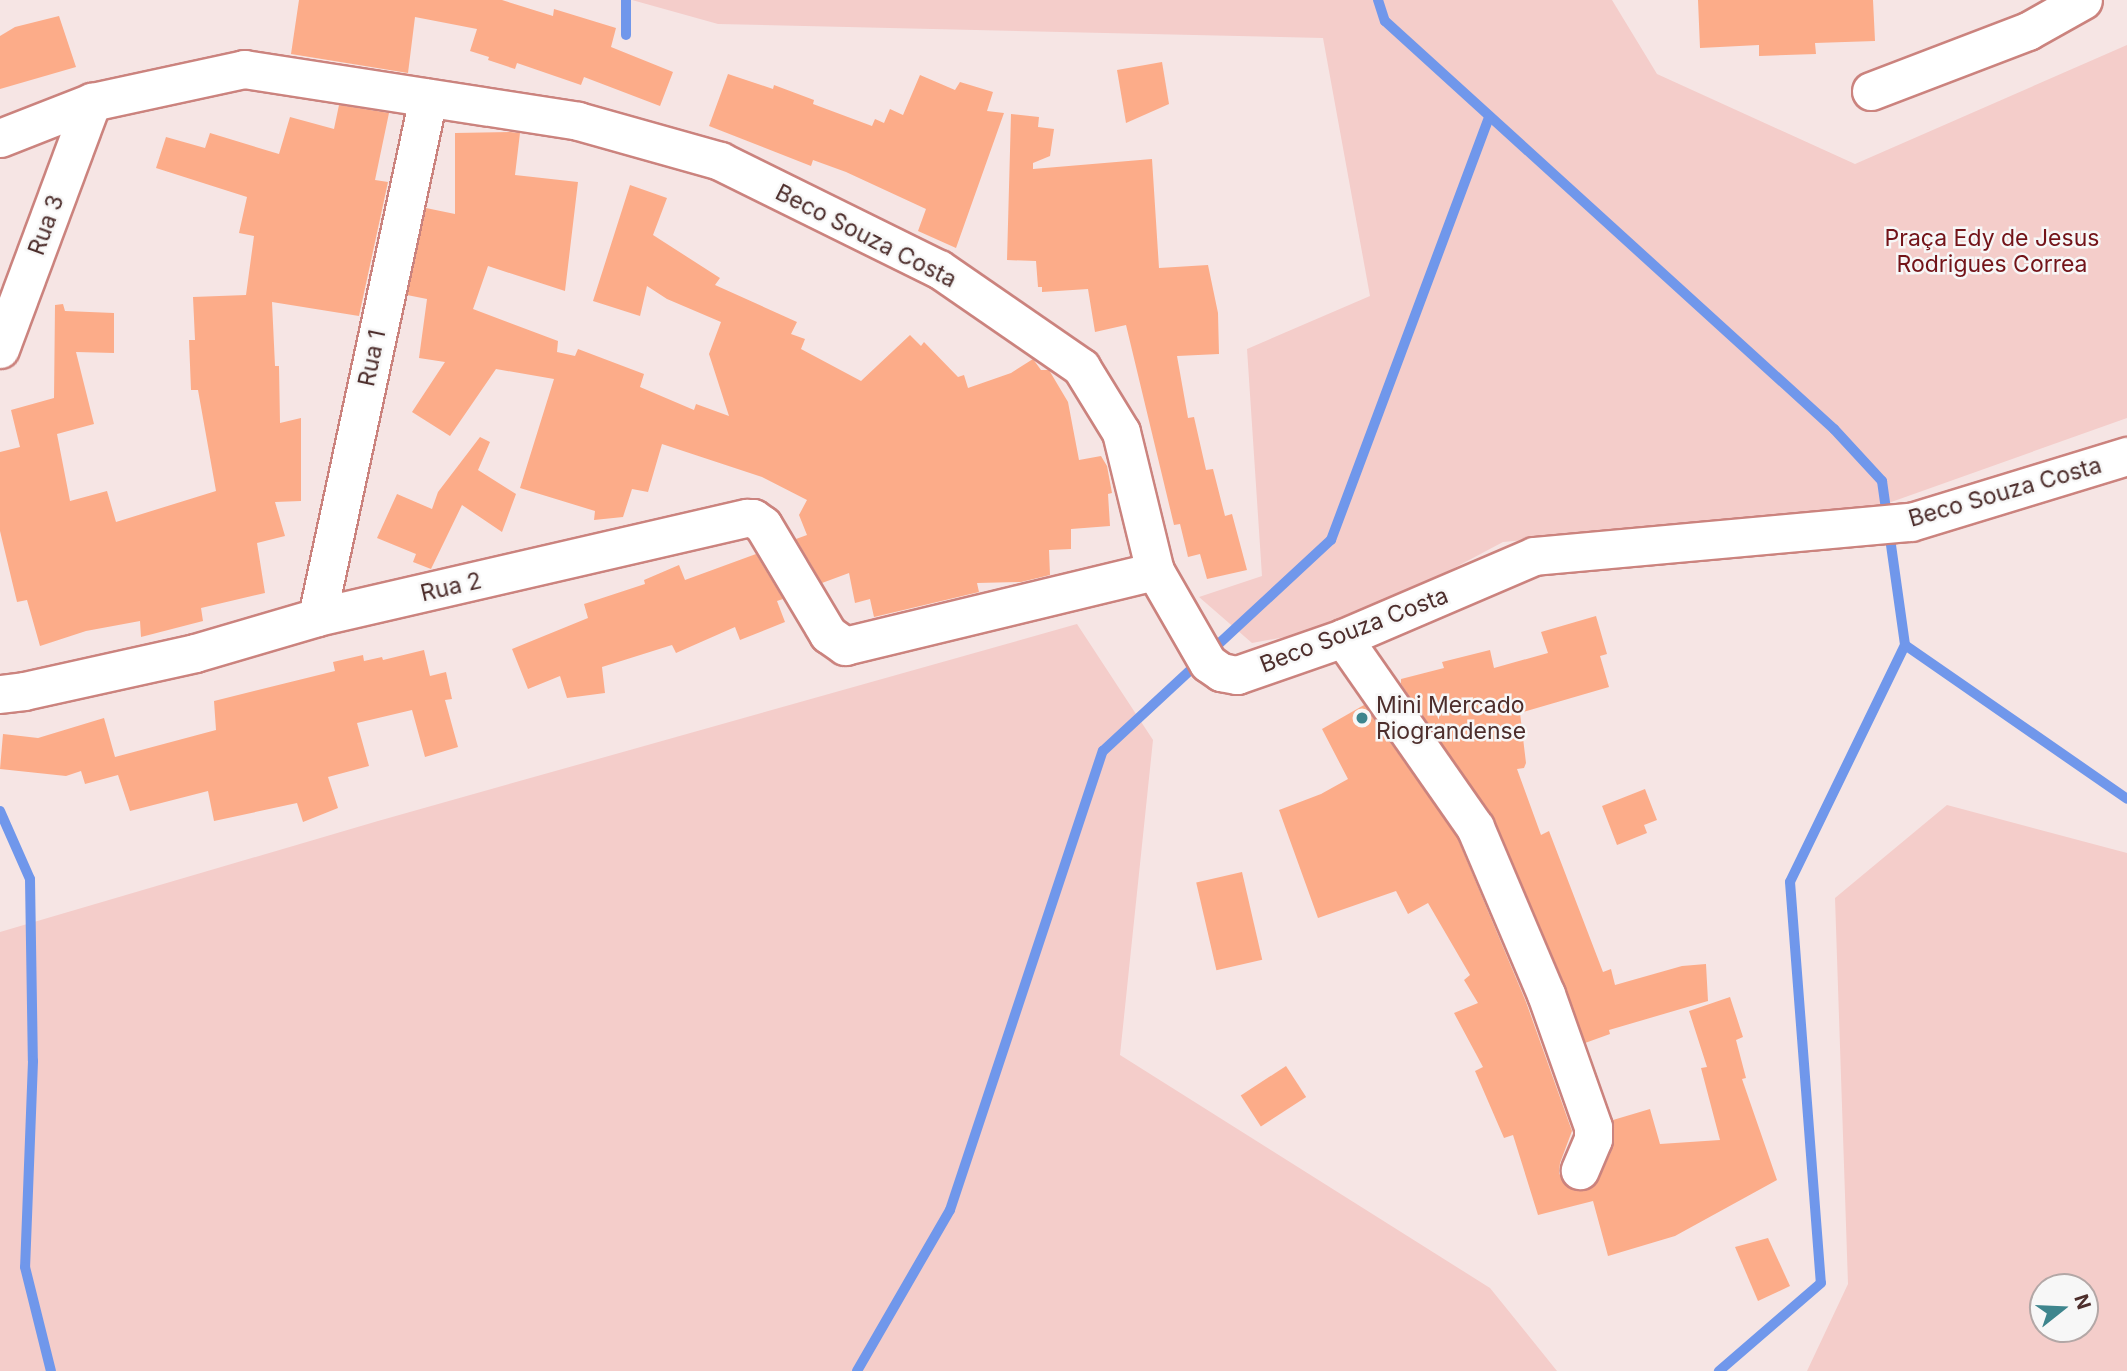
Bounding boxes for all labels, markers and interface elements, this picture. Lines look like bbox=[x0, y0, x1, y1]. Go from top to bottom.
street label: Beco Souza Costa bbox=[771, 178, 961, 294]
street label: Rua 3 bbox=[22, 191, 70, 259]
park label: Praça Edy de Jesus Rodrigues Correa bbox=[1885, 224, 2099, 278]
street label: Rua 1 bbox=[353, 327, 391, 389]
street label: Beco Souza Costa bbox=[1905, 451, 2105, 533]
street label: Rua 2 bbox=[418, 567, 484, 607]
street label: Beco Souza Costa bbox=[1256, 581, 1452, 679]
place label: Mini Mercado Riograndense bbox=[1376, 691, 1526, 745]
marker: Mini Mercado Riograndense bbox=[1354, 710, 1370, 726]
north arrow bbox=[2029, 1273, 2099, 1343]
text: N bbox=[2069, 1292, 2096, 1312]

